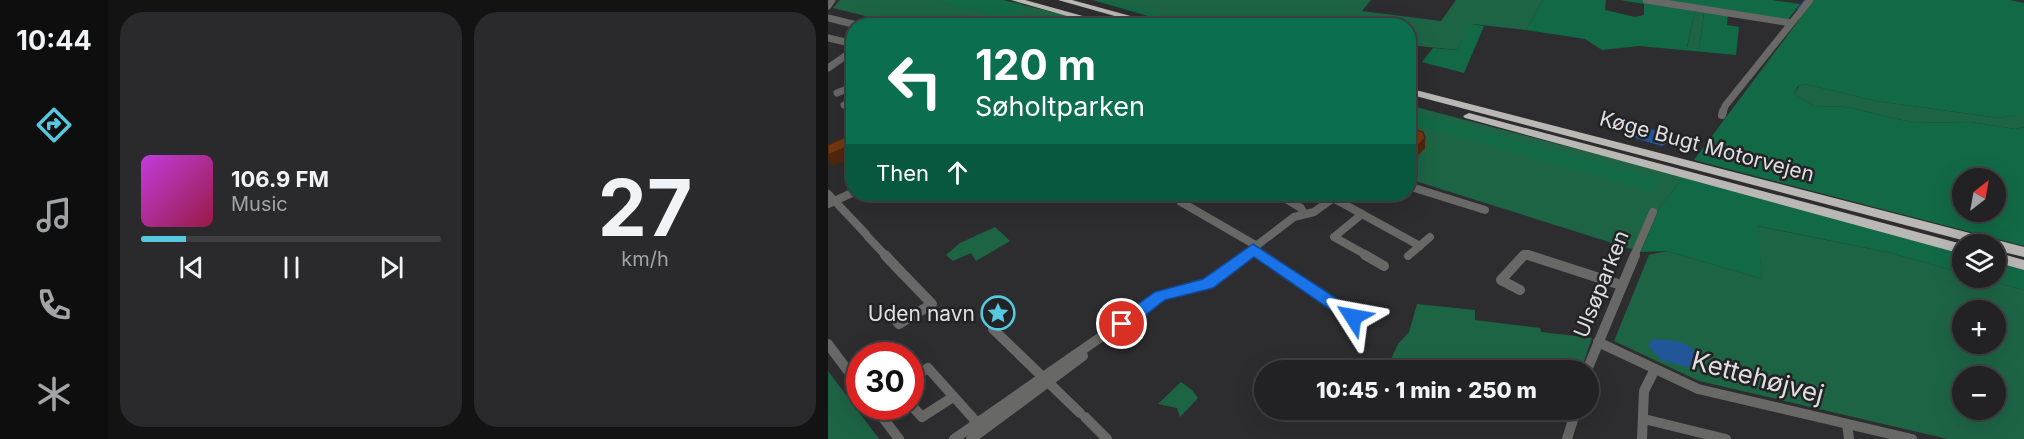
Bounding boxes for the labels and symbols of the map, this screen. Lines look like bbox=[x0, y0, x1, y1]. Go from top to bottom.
street label: Køge Bugt Motorvejen bbox=[1597, 105, 1817, 187]
north arrow bbox=[1952, 168, 2006, 222]
street label: Ulsøparken bbox=[1568, 227, 1634, 341]
position arrow bbox=[1321, 285, 1385, 349]
place icon: Uden navn bbox=[980, 295, 1016, 331]
pin bbox=[1096, 298, 1147, 349]
place label: Uden navn bbox=[868, 301, 975, 326]
speed limit sign: 30 bbox=[846, 342, 924, 420]
street label: Kettehøjvej bbox=[1688, 344, 1828, 410]

